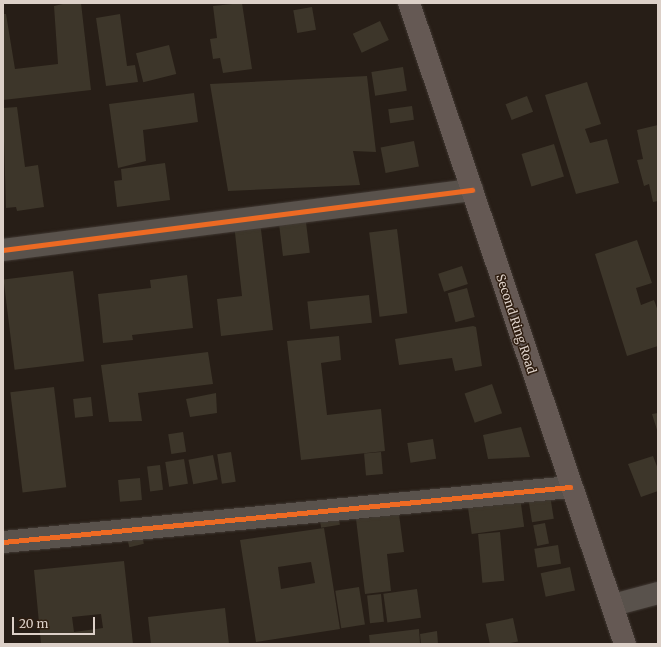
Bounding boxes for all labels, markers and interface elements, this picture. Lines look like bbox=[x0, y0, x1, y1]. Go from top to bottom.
street label: Second Ring Road bbox=[493, 272, 539, 376]
scale bar bbox=[14, 609, 97, 635]
text: 20 m bbox=[19, 616, 48, 631]

